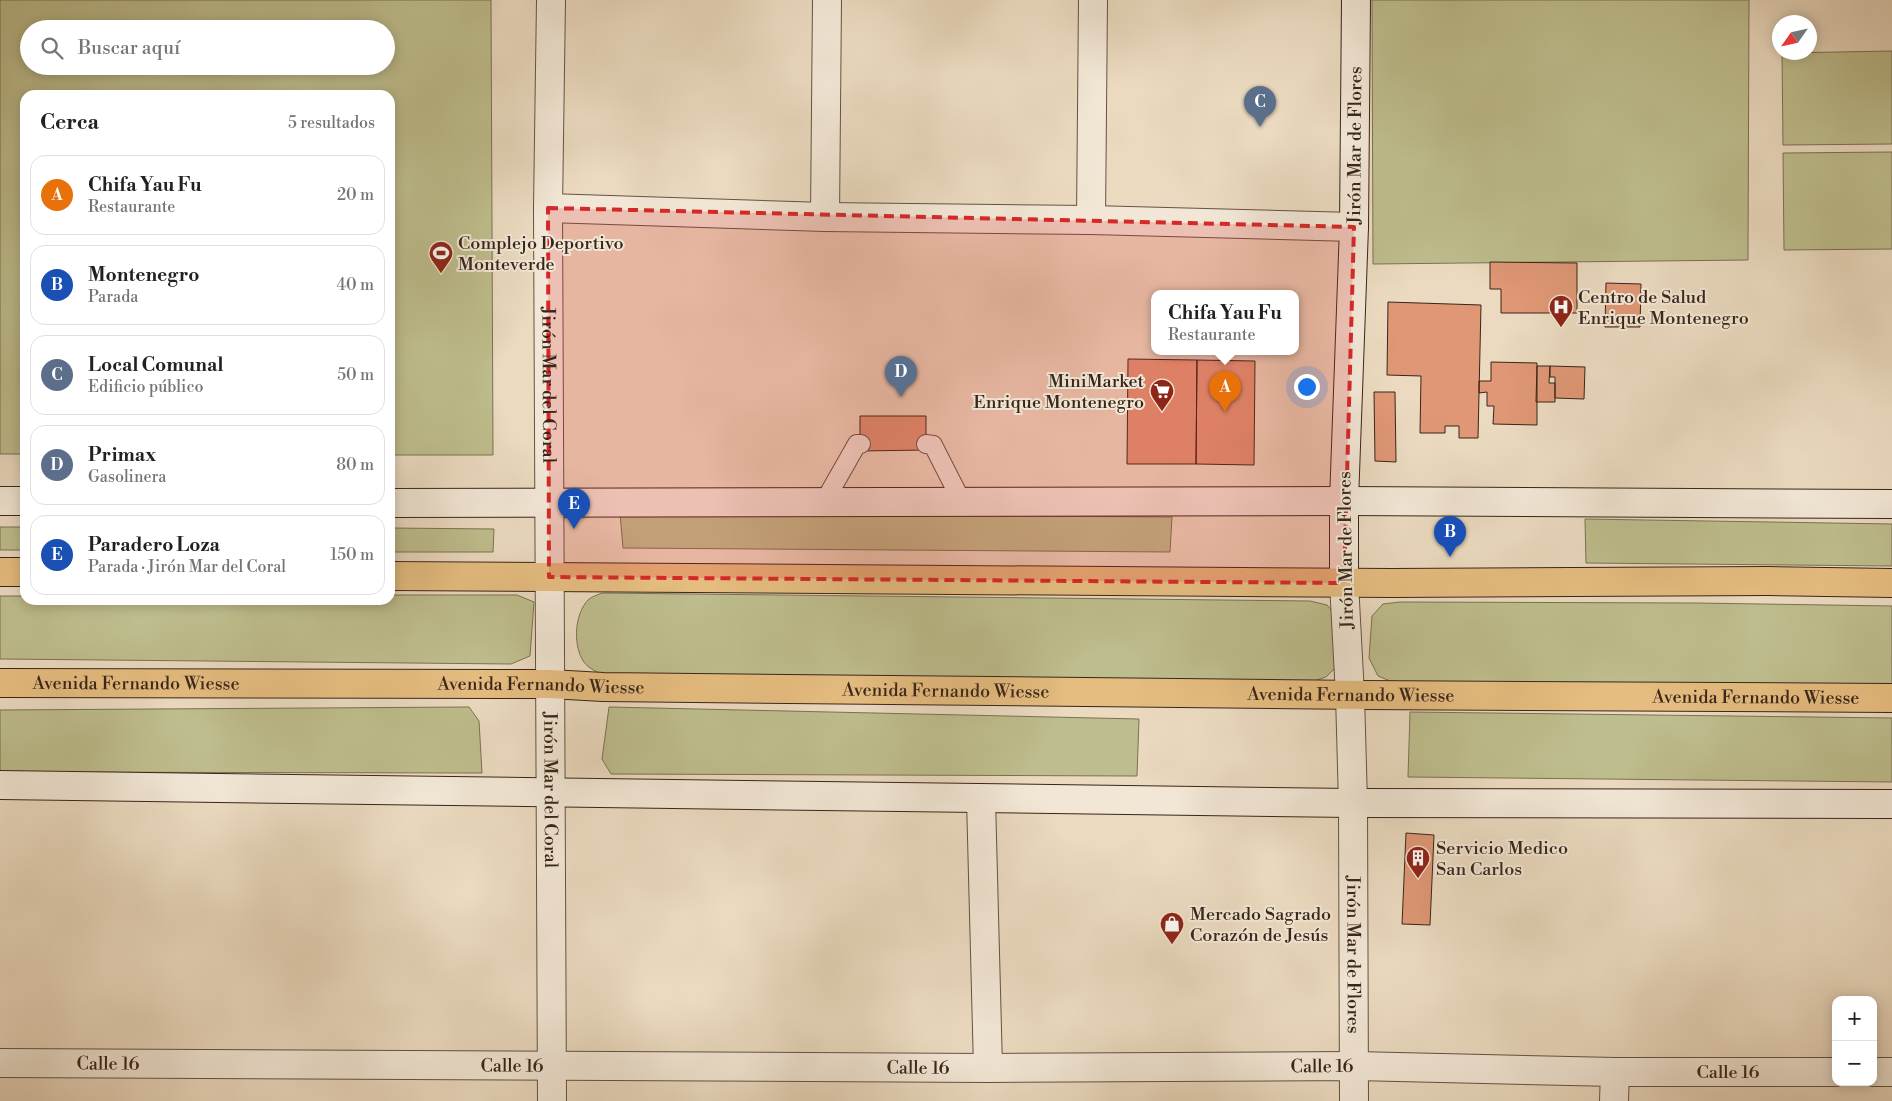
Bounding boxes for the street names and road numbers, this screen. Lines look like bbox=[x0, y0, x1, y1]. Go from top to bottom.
street label: Jirón Mar de Flores bbox=[1343, 66, 1367, 225]
street label: Jirón Mar del Coral bbox=[537, 306, 561, 464]
street label: Jirón Mar de Flores bbox=[1333, 471, 1359, 630]
street label: Avenida Fernando Wiesse bbox=[31, 672, 240, 695]
street label: Avenida Fernando Wiesse bbox=[436, 672, 645, 699]
street label: Avenida Fernando Wiesse bbox=[841, 678, 1050, 703]
street label: Avenida Fernando Wiesse bbox=[1246, 682, 1454, 707]
street label: Avenida Fernando Wiesse bbox=[1651, 685, 1859, 709]
street label: Jirón Mar del Coral bbox=[539, 711, 562, 869]
street label: Jirón Mar de Flores bbox=[1342, 875, 1365, 1034]
street label: Calle 16 bbox=[76, 1052, 140, 1075]
street label: Calle 16 bbox=[480, 1054, 544, 1077]
street label: Calle 16 bbox=[1290, 1055, 1354, 1078]
street label: Calle 16 bbox=[886, 1056, 950, 1079]
street label: Calle 16 bbox=[1696, 1061, 1759, 1084]

